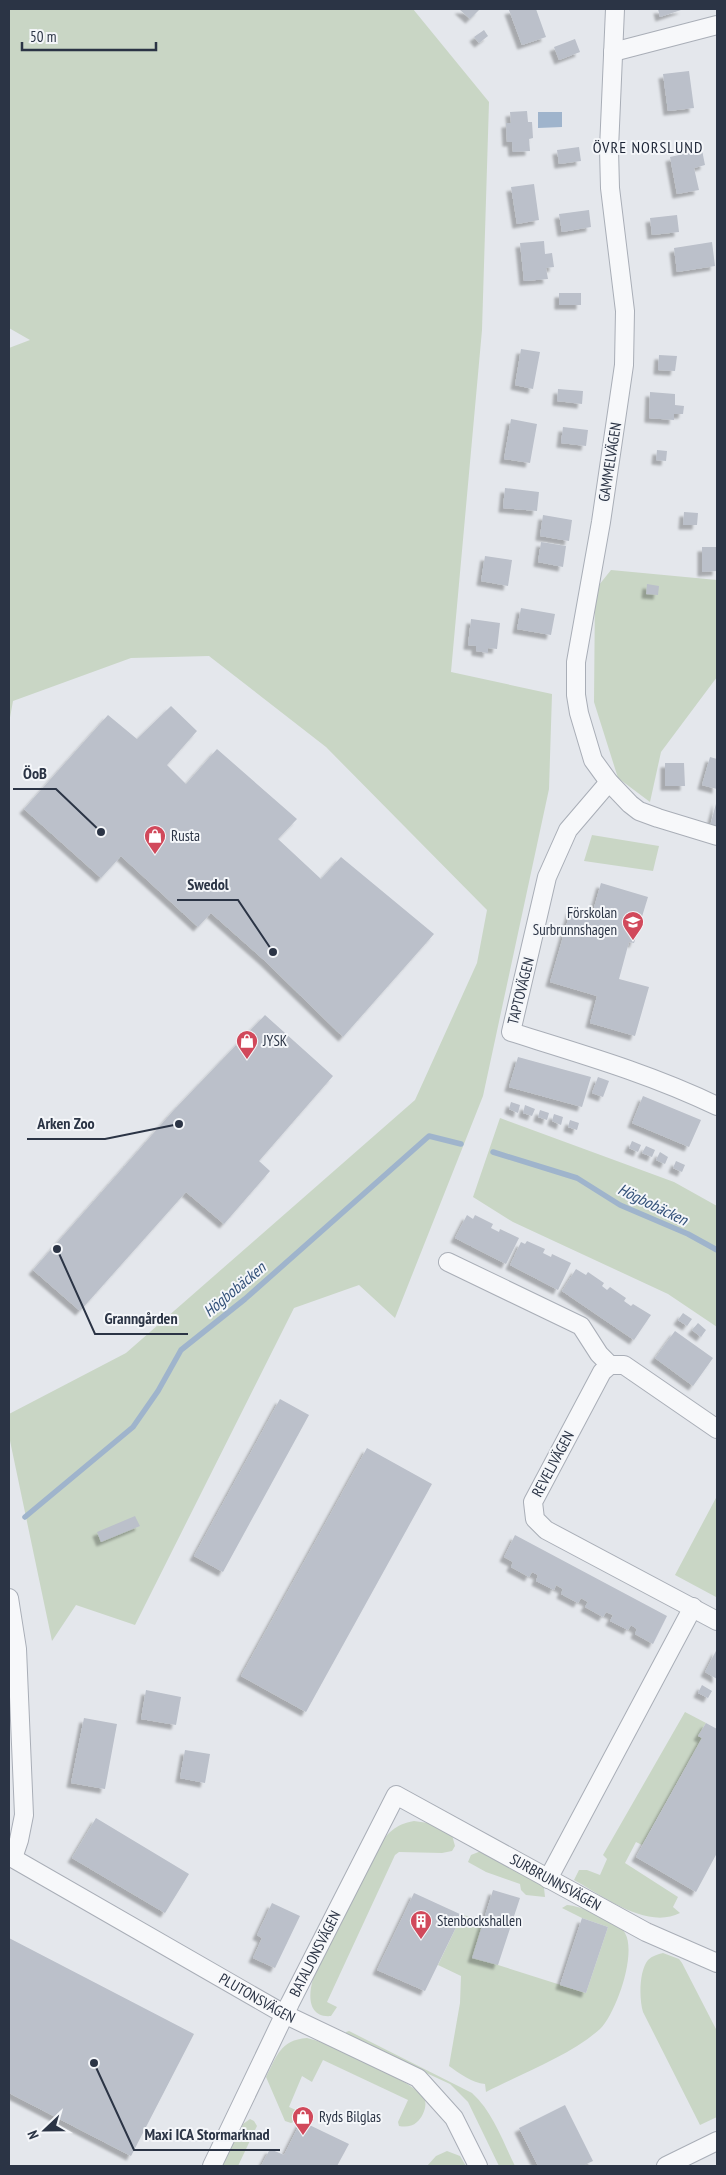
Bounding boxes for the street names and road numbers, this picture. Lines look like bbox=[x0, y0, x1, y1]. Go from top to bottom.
street label: GAMMELVÄGEN bbox=[594, 421, 625, 503]
street label: TAPTOVÄGEN bbox=[503, 955, 538, 1026]
street label: REVELJVÄGEN bbox=[527, 1428, 578, 1500]
street label: SURBRUNNSVÄGEN bbox=[507, 1849, 605, 1915]
street label: BATALJONSVÄGEN bbox=[285, 1907, 344, 2000]
street label: PLUTONSVÄGEN bbox=[216, 1969, 298, 2027]

